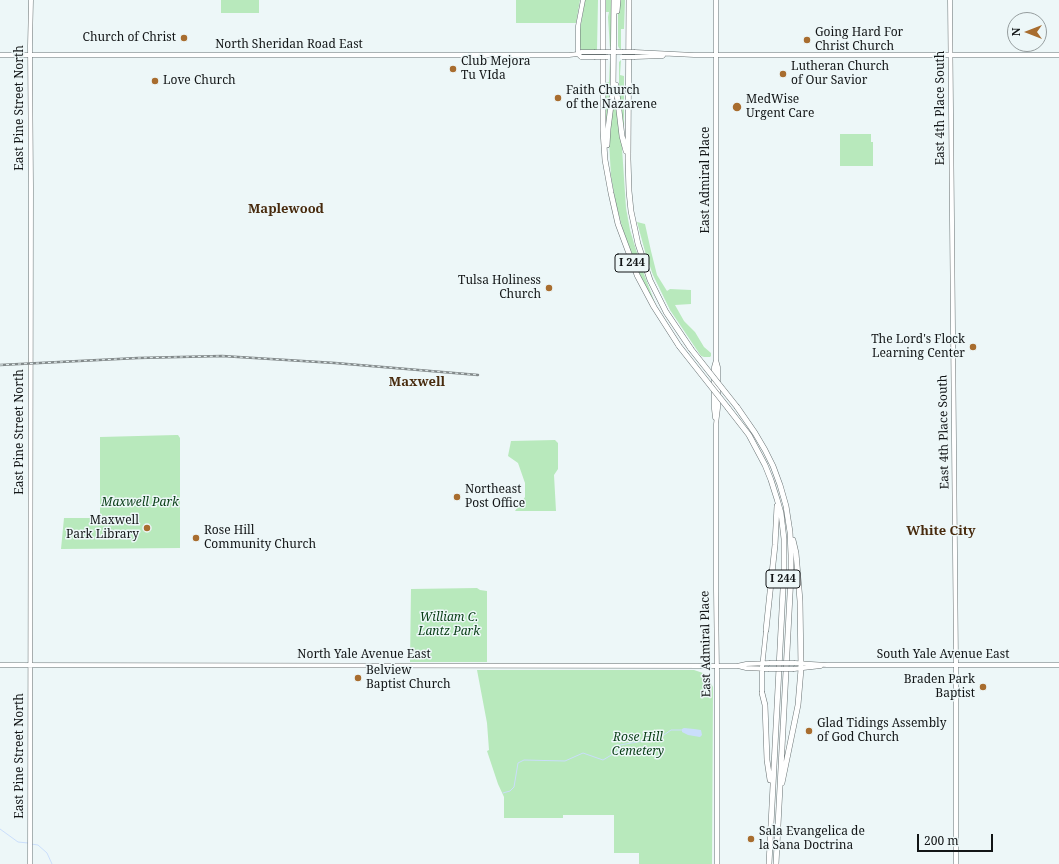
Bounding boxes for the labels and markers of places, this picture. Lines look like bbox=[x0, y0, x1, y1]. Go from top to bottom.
place label: Going Hard For Christ Church bbox=[815, 26, 903, 54]
place label: Church of Christ bbox=[83, 31, 176, 45]
marker: Church of Christ bbox=[179, 33, 189, 43]
marker: Going Hard For Christ Church bbox=[802, 35, 812, 45]
place label: Club Mejora Tu VIda bbox=[461, 55, 531, 83]
place label: Lutheran Church of Our Savior bbox=[791, 60, 889, 88]
marker: Club Mejora Tu VIda bbox=[448, 64, 458, 74]
marker: Lutheran Church of Our Savior bbox=[778, 69, 788, 79]
place label: Love Church bbox=[163, 74, 236, 88]
marker: Love Church bbox=[150, 76, 160, 86]
place label: Faith Church of the Nazarene bbox=[566, 84, 657, 112]
marker: Faith Church of the Nazarene bbox=[553, 93, 563, 103]
place label: MedWise Urgent Care bbox=[746, 93, 814, 121]
marker: MedWise Urgent Care bbox=[731, 101, 743, 113]
place label: Tulsa Holiness Church bbox=[458, 274, 541, 302]
marker: Tulsa Holiness Church bbox=[544, 283, 554, 293]
place label: The Lord's Flock Learning Center bbox=[871, 333, 965, 361]
marker: The Lord's Flock Learning Center bbox=[968, 342, 978, 352]
place label: Northeast Post Office bbox=[465, 483, 525, 511]
marker: Northeast Post Office bbox=[452, 492, 462, 502]
place label: Maxwell Park Library bbox=[66, 514, 139, 542]
marker: Maxwell Park Library bbox=[142, 523, 152, 533]
place label: Rose Hill Community Church bbox=[204, 524, 316, 552]
marker: Rose Hill Community Church bbox=[191, 533, 201, 543]
place label: Belview Baptist Church bbox=[366, 664, 451, 692]
marker: Belview Baptist Church bbox=[353, 673, 363, 683]
place label: Braden Park Baptist bbox=[904, 673, 975, 701]
marker: Braden Park Baptist bbox=[978, 682, 988, 692]
place label: Glad Tidings Assembly of God Church bbox=[817, 717, 947, 745]
marker: Glad Tidings Assembly of God Church bbox=[804, 726, 814, 736]
place label: Sala Evangelica de la Sana Doctrina bbox=[759, 825, 865, 853]
marker: Sala Evangelica de la Sana Doctrina bbox=[746, 834, 756, 844]

